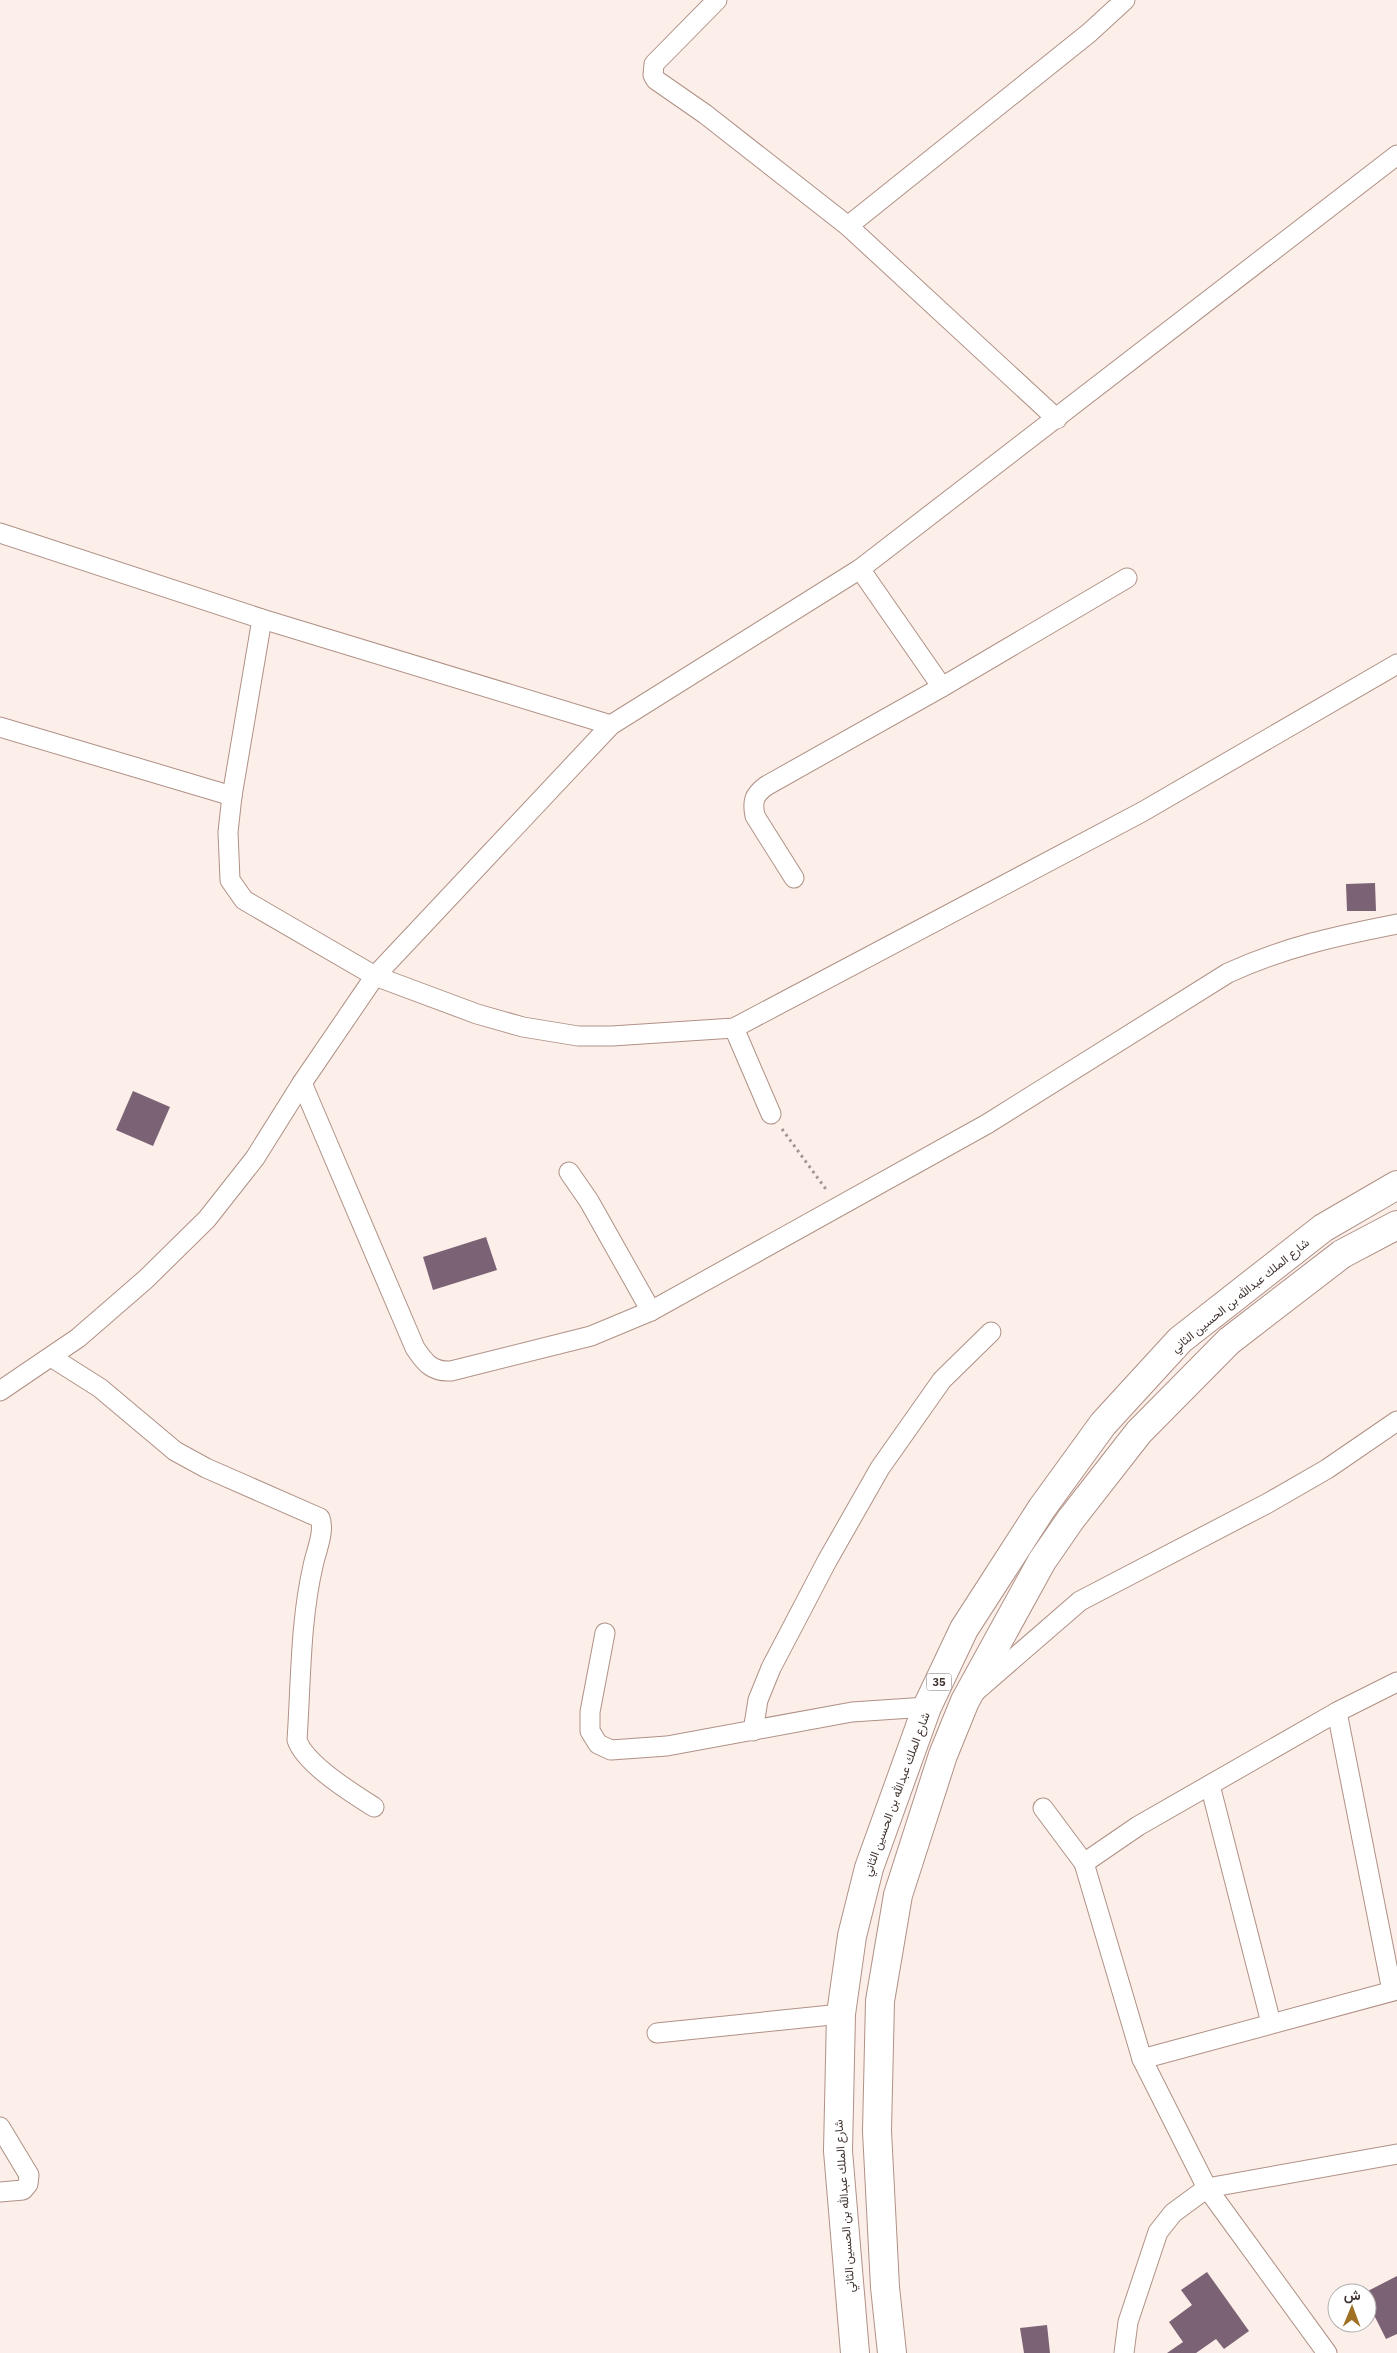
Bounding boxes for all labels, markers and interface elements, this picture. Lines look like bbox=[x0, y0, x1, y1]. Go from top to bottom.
street label: شارع الملك عبدالله بن الحسين الثاني bbox=[1168, 1235, 1314, 1358]
road number: 35 bbox=[926, 1674, 952, 1690]
street label: شارع الملك عبدالله بن الحسين الثاني bbox=[859, 1710, 936, 1879]
street label: شارع الملك عبدالله بن الحسين الثاني bbox=[830, 2119, 861, 2293]
north arrow bbox=[1327, 2283, 1377, 2333]
text: ش bbox=[1344, 2286, 1361, 2304]

